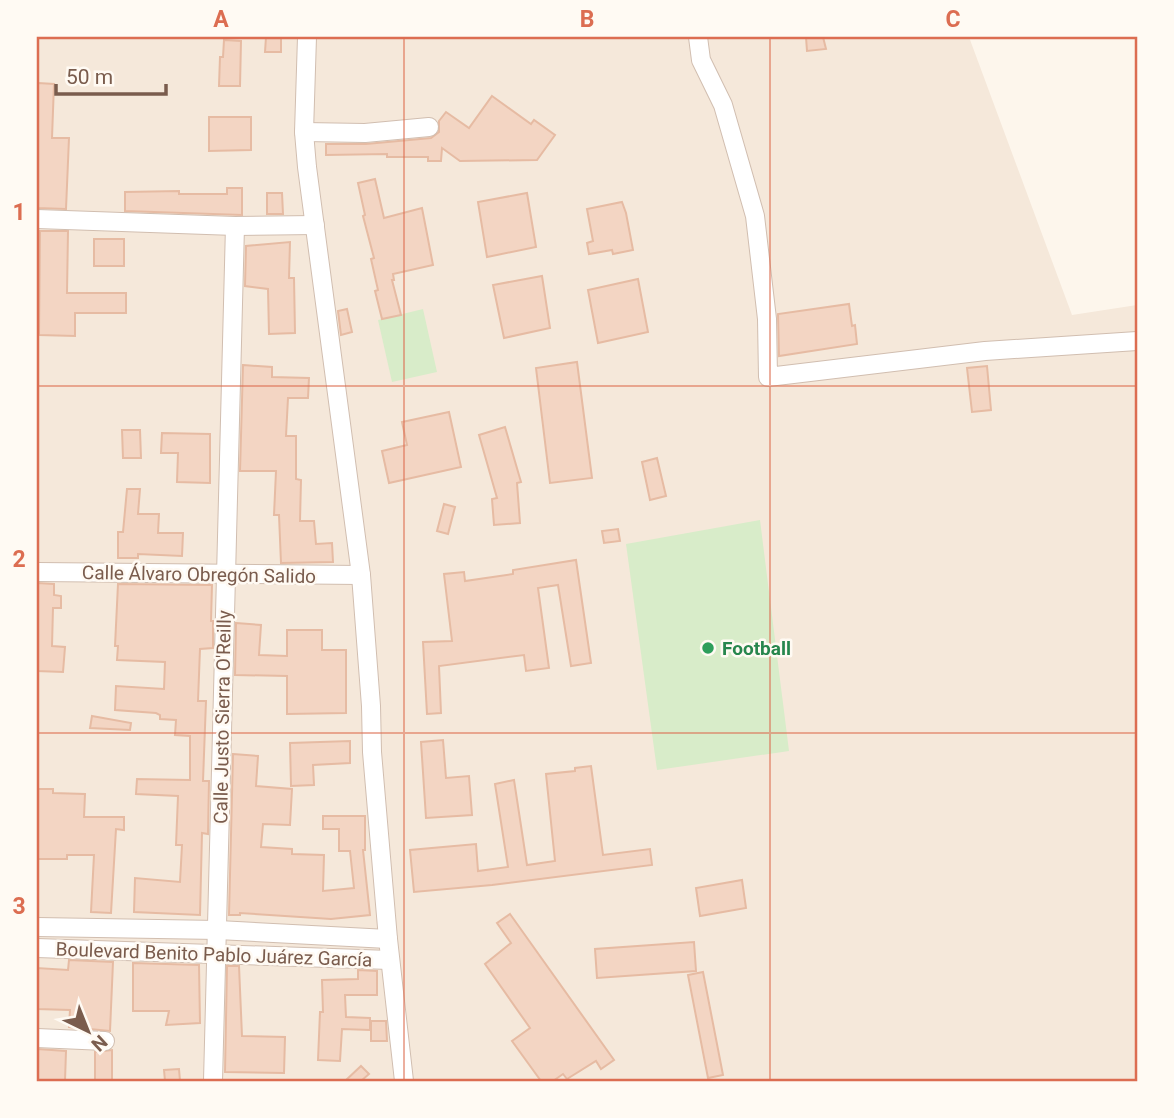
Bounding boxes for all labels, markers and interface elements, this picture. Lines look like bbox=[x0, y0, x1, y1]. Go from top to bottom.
text: A bbox=[213, 6, 229, 33]
text: B bbox=[580, 6, 594, 33]
text: C bbox=[945, 6, 961, 33]
scale bar bbox=[56, 52, 166, 96]
text: 50 m bbox=[66, 65, 113, 89]
text: 1 bbox=[12, 199, 26, 226]
text: 2 bbox=[12, 546, 26, 573]
street label: Calle Álvaro Obregón Salido bbox=[82, 561, 316, 588]
street label: Calle Justo Sierra O'Reilly bbox=[209, 610, 236, 824]
place label: Football bbox=[722, 637, 791, 660]
marker: Football bbox=[700, 640, 716, 656]
text: 3 bbox=[12, 893, 26, 920]
street label: Boulevard Benito Pablo Juárez García bbox=[55, 937, 373, 972]
north arrow bbox=[52, 996, 122, 1066]
text: N bbox=[87, 1030, 112, 1056]

